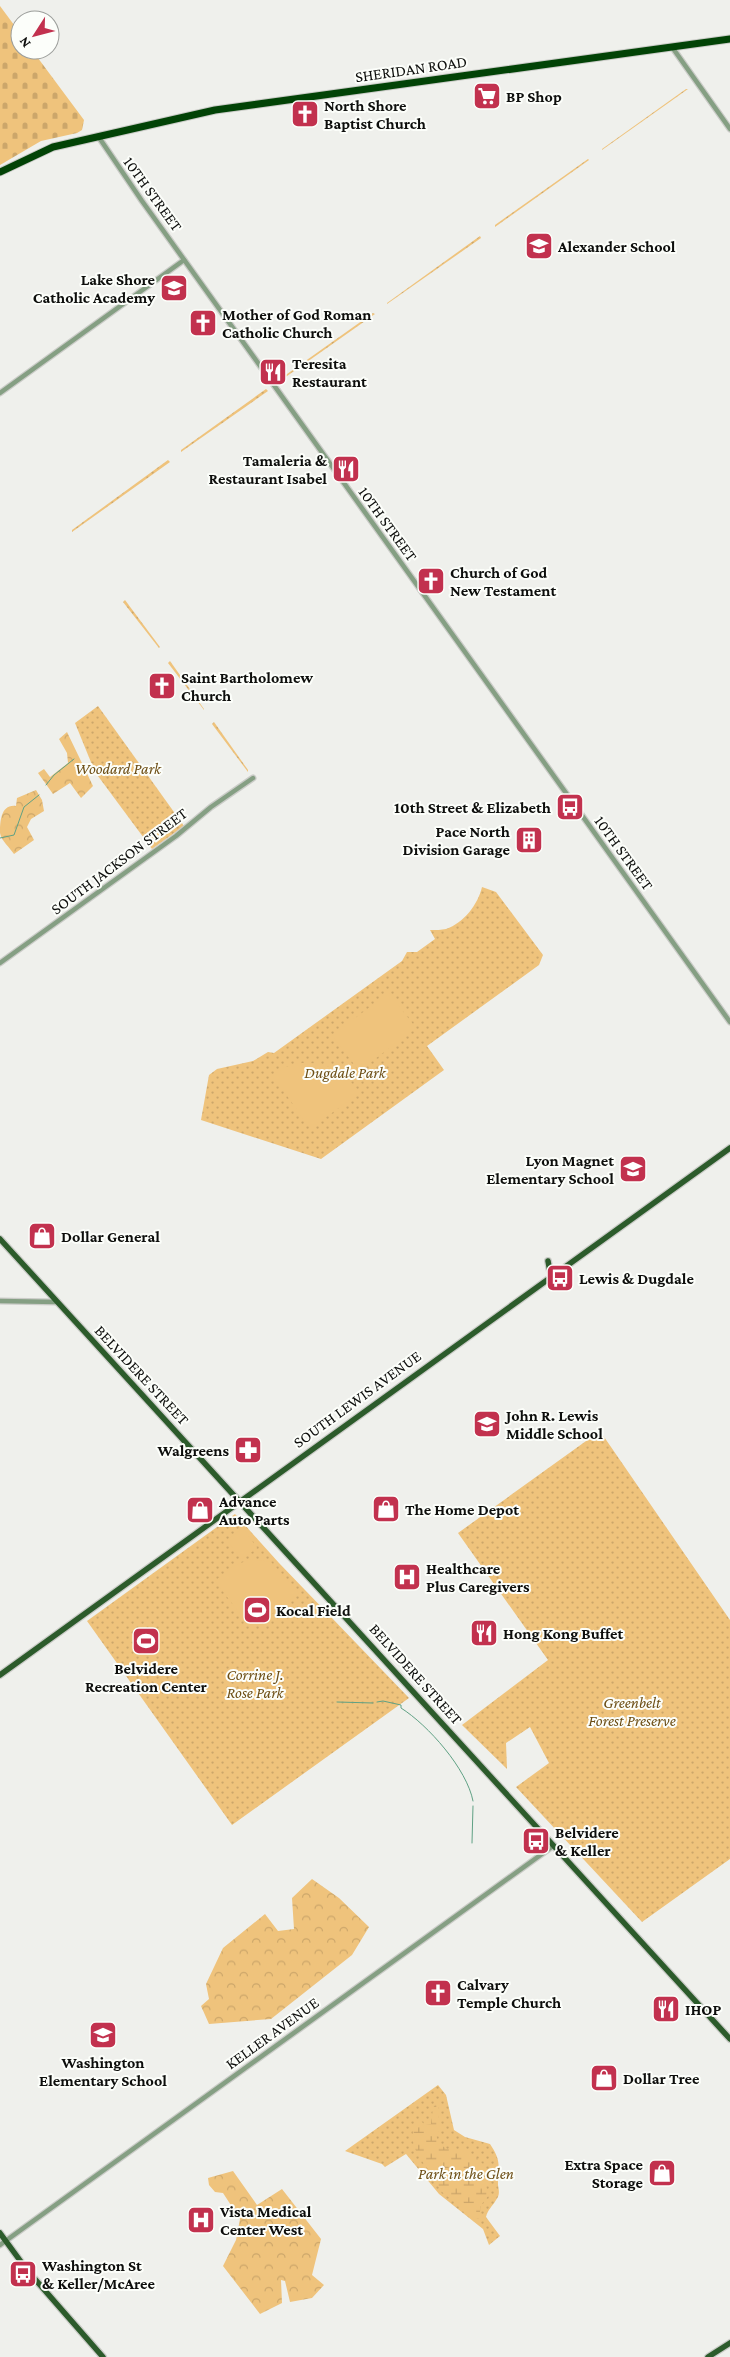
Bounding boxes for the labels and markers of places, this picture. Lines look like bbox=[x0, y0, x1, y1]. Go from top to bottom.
supermarket icon: BP Shop bbox=[472, 81, 502, 111]
place label: BP Shop bbox=[506, 88, 562, 105]
place label: North Shore Baptist Church bbox=[324, 97, 426, 132]
church icon: North Shore Baptist Church bbox=[290, 99, 320, 129]
school or university icon: Alexander School bbox=[524, 231, 554, 261]
place label: Alexander School bbox=[557, 238, 676, 255]
place label: Lake Shore Catholic Academy bbox=[33, 271, 156, 306]
school or university icon: Lake Shore Catholic Academy bbox=[159, 273, 189, 303]
place label: Mother of God Roman Catholic Church bbox=[222, 306, 372, 341]
church icon: Mother of God Roman Catholic Church bbox=[188, 308, 218, 338]
place label: Teresita Restaurant bbox=[292, 355, 367, 390]
restaurant icon: Teresita Restaurant bbox=[258, 357, 288, 387]
place label: Tamaleria & Restaurant Isabel bbox=[209, 452, 328, 487]
restaurant icon: Tamaleria & Restaurant Isabel bbox=[331, 454, 361, 484]
place label: Church of God New Testament bbox=[450, 564, 556, 599]
church icon: Church of God New Testament bbox=[416, 566, 446, 596]
place label: Saint Bartholomew Church bbox=[181, 669, 313, 704]
church icon: Saint Bartholomew Church bbox=[147, 671, 177, 701]
bus stop icon: 10th Street & Elizabeth bbox=[555, 792, 585, 822]
place label: 10th Street & Elizabeth bbox=[394, 799, 551, 816]
place label: Pace North Division Garage bbox=[403, 823, 511, 858]
building icon: Pace North Division Garage bbox=[514, 825, 544, 855]
place label: Lyon Magnet Elementary School bbox=[486, 1152, 614, 1187]
school or university icon: Lyon Magnet Elementary School bbox=[618, 1154, 648, 1184]
shop icon: Dollar General bbox=[27, 1221, 57, 1251]
place label: Dollar General bbox=[61, 1228, 160, 1245]
bus stop icon: Lewis & Dugdale bbox=[545, 1263, 575, 1293]
place label: Lewis & Dugdale bbox=[579, 1270, 695, 1287]
place label: John R. Lewis Middle School bbox=[504, 1407, 603, 1442]
school or university icon: John R. Lewis Middle School bbox=[472, 1409, 502, 1439]
pharmacy icon: Walgreens bbox=[233, 1435, 263, 1465]
place label: Walgreens bbox=[156, 1442, 229, 1459]
place label: Advance Auto Parts bbox=[218, 1493, 290, 1528]
shop icon: The Home Depot bbox=[371, 1494, 401, 1524]
shop icon: Advance Auto Parts bbox=[185, 1495, 215, 1525]
place label: The Home Depot bbox=[405, 1501, 519, 1518]
place label: Healthcare Plus Caregivers bbox=[426, 1560, 530, 1595]
hospital icon: Healthcare Plus Caregivers bbox=[392, 1562, 422, 1592]
sports icon: Kocal Field bbox=[242, 1595, 272, 1625]
place label: Kocal Field bbox=[276, 1602, 351, 1619]
restaurant icon: Hong Kong Buffet bbox=[469, 1618, 499, 1648]
place label: Hong Kong Buffet bbox=[503, 1625, 623, 1642]
sports icon: Belvidere Recreation Center bbox=[131, 1626, 161, 1656]
place label: Belvidere Recreation Center bbox=[85, 1660, 208, 1695]
place label: Belvidere & Keller bbox=[555, 1824, 619, 1859]
bus stop icon: Belvidere & Keller bbox=[521, 1826, 551, 1856]
place label: Calvary Temple Church bbox=[457, 1976, 561, 2011]
church icon: Calvary Temple Church bbox=[423, 1978, 453, 2008]
restaurant icon: IHOP bbox=[651, 1994, 681, 2024]
place label: IHOP bbox=[685, 2001, 721, 2018]
school or university icon: Washington Elementary School bbox=[88, 2020, 118, 2050]
place label: Washington Elementary School bbox=[39, 2054, 167, 2089]
shop icon: Dollar Tree bbox=[589, 2063, 619, 2093]
place label: Dollar Tree bbox=[623, 2070, 700, 2087]
place label: Extra Space Storage bbox=[564, 2156, 644, 2191]
shop icon: Extra Space Storage bbox=[647, 2158, 677, 2188]
place label: Vista Medical Center West bbox=[219, 2203, 312, 2238]
hospital icon: Vista Medical Center West bbox=[186, 2205, 216, 2235]
place label: Washington St & Keller/McAree bbox=[41, 2257, 155, 2292]
bus stop icon: Washington St & Keller/McAree bbox=[8, 2259, 38, 2289]

